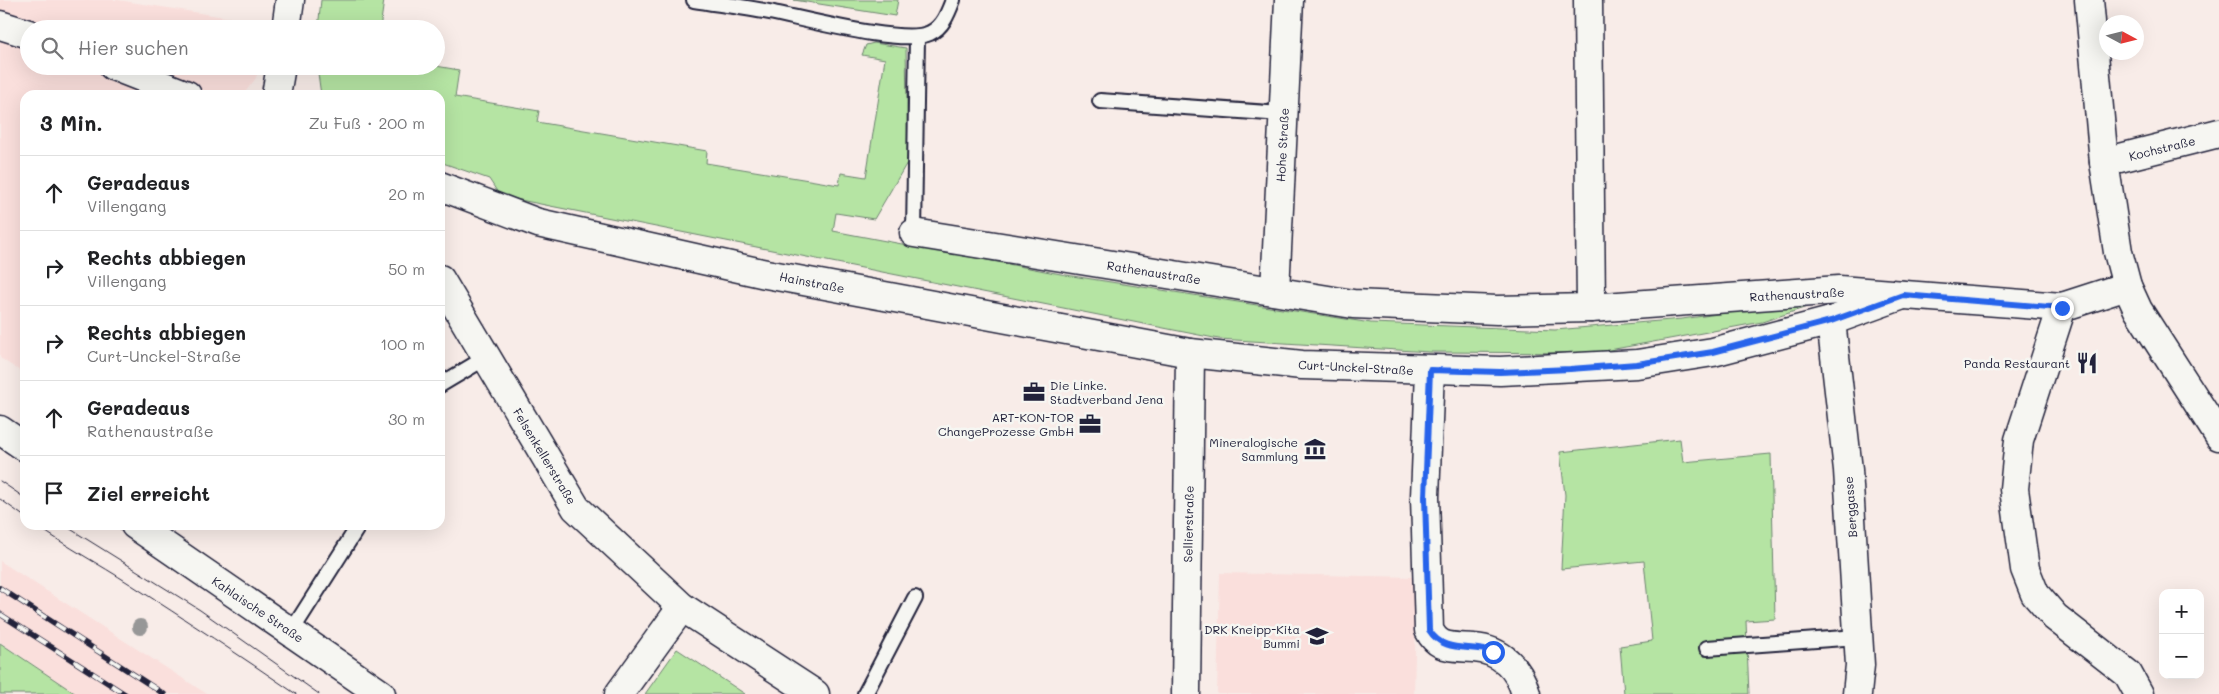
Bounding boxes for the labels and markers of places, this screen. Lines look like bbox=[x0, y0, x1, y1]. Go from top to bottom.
restaurant icon: Panda Restaurant bbox=[2074, 350, 2100, 376]
place label: Panda Restaurant bbox=[1964, 355, 2070, 371]
place label: Die Linke. Stadtverband Jena bbox=[1050, 377, 1164, 407]
office icon: Die Linke. Stadtverband Jena bbox=[1021, 379, 1047, 405]
place label: ART-KON-TOR ChangeProzesse GmbH bbox=[938, 409, 1074, 439]
office icon: ART-KON-TOR ChangeProzesse GmbH bbox=[1077, 411, 1103, 437]
place label: Mineralogische Sammlung bbox=[1209, 434, 1298, 464]
museum icon: Mineralogische Sammlung bbox=[1302, 436, 1328, 462]
place label: DRK Kneipp-Kita Bummi bbox=[1204, 621, 1300, 651]
school or university icon: DRK Kneipp-Kita Bummi bbox=[1304, 623, 1330, 649]

